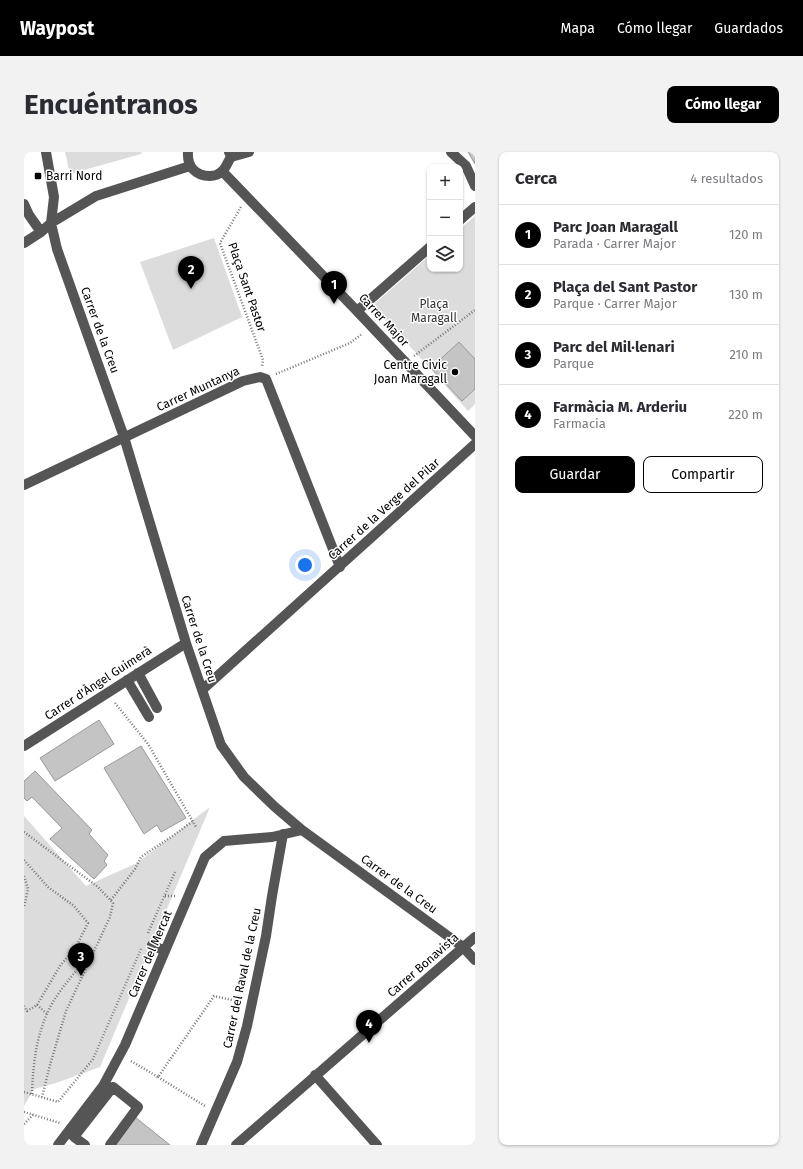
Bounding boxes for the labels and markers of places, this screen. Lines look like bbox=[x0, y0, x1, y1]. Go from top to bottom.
place label: Barri Nord bbox=[46, 169, 102, 183]
marker: Barri Nord bbox=[33, 171, 43, 181]
pin: 2 bbox=[178, 256, 204, 289]
pin: 1 bbox=[321, 271, 347, 304]
place label: Centre Civic Joan Maragall bbox=[374, 358, 447, 386]
marker: Centre Civic Joan Maragall bbox=[450, 367, 460, 377]
pin: 3 bbox=[68, 943, 94, 976]
pin: 4 bbox=[356, 1010, 382, 1043]

